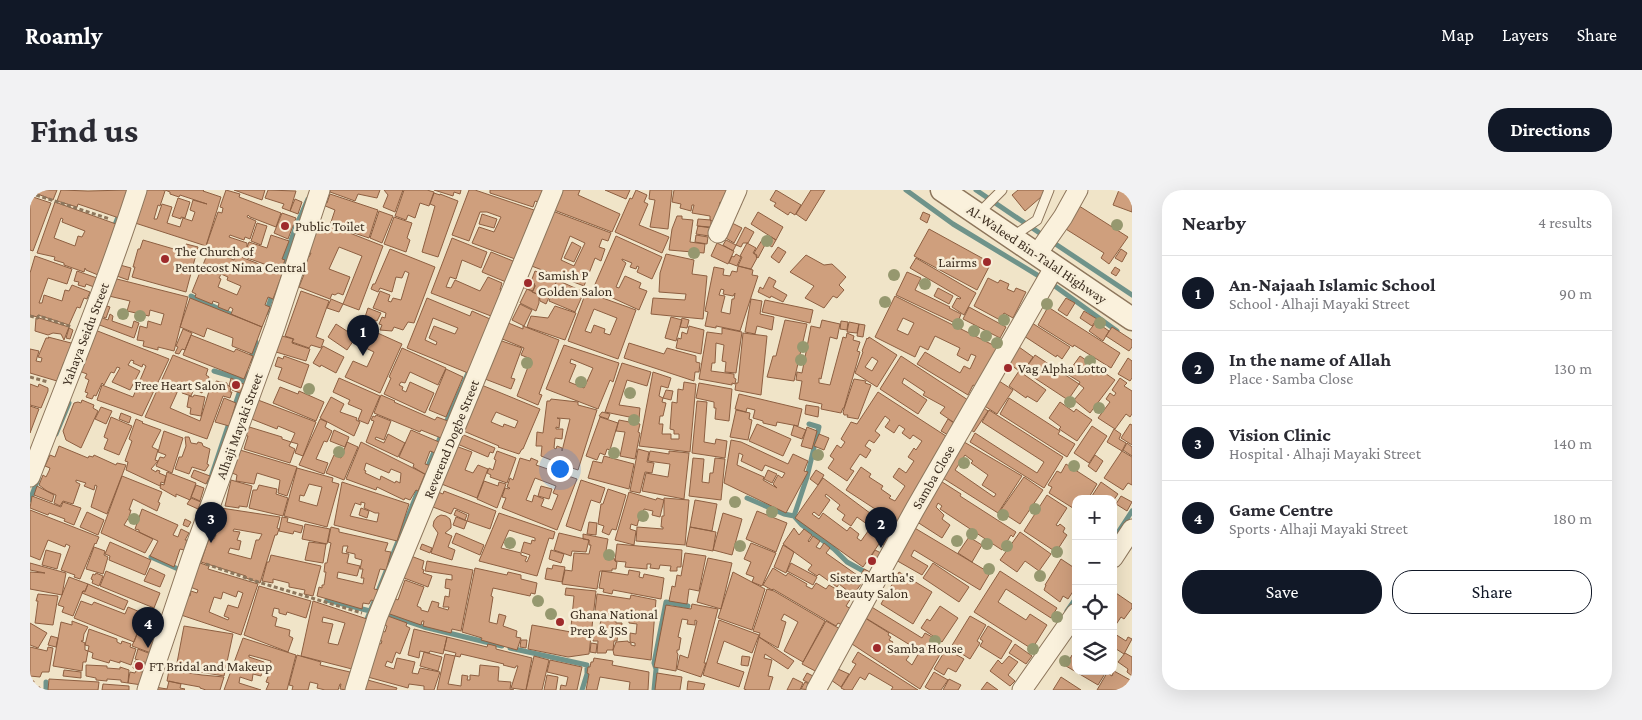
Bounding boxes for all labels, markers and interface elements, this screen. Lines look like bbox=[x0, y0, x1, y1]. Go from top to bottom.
text: Roamly bbox=[25, 22, 102, 49]
text: Map bbox=[1441, 25, 1474, 45]
text: Layers bbox=[1502, 25, 1549, 45]
text: Share bbox=[1577, 25, 1617, 45]
button: Directions bbox=[1488, 108, 1612, 152]
text: Find us bbox=[30, 111, 138, 150]
street label: Al-Waleed Bin-Talal Highway bbox=[964, 201, 1110, 307]
text: Nearby bbox=[1182, 211, 1246, 235]
text: 4 results bbox=[1538, 214, 1592, 231]
place label: Public Toilet bbox=[295, 218, 365, 234]
marker: Public Toilet bbox=[279, 220, 291, 232]
place label: The Church of Pentecost Nima Central bbox=[175, 243, 306, 275]
marker: The Church of Pentecost Nima Central bbox=[159, 253, 171, 265]
place label: Lairms bbox=[938, 254, 977, 270]
marker: Lairms bbox=[981, 256, 993, 268]
place label: Samish P Golden Salon bbox=[538, 267, 613, 299]
text: An-Najaah Islamic School bbox=[1229, 274, 1436, 295]
marker: Samish P Golden Salon bbox=[522, 277, 534, 289]
street label: Yahaya Seidu Street bbox=[58, 280, 112, 388]
text: 1 bbox=[1195, 285, 1201, 302]
text: 90 m bbox=[1559, 285, 1592, 302]
text: School · Alhaji Mayaki Street bbox=[1229, 295, 1410, 312]
pin: 1 bbox=[347, 315, 379, 356]
text: In the name of Allah bbox=[1229, 349, 1391, 370]
place label: Vag Alpha Lotto bbox=[1018, 360, 1107, 376]
text: 2 bbox=[1194, 360, 1202, 377]
text: 130 m bbox=[1554, 360, 1592, 377]
marker: Vag Alpha Lotto bbox=[1002, 362, 1014, 374]
street label: Alhaji Mayaki Street bbox=[212, 370, 267, 482]
text: Place · Samba Close bbox=[1229, 370, 1353, 387]
place label: Free Heart Salon bbox=[134, 377, 226, 393]
street label: Reverend Dogbe Street bbox=[420, 377, 482, 501]
marker: Free Heart Salon bbox=[230, 379, 242, 391]
text: Vision Clinic bbox=[1229, 424, 1331, 445]
text: 3 bbox=[1194, 435, 1202, 452]
text: 140 m bbox=[1554, 435, 1592, 452]
street label: Samba Close bbox=[908, 442, 958, 512]
text: Hospital · Alhaji Mayaki Street bbox=[1229, 445, 1421, 462]
your location bbox=[547, 456, 573, 482]
map controls bbox=[1072, 495, 1117, 675]
button: + bbox=[1072, 495, 1117, 540]
text: Game Centre bbox=[1229, 499, 1333, 520]
pin: 3 bbox=[195, 502, 227, 543]
pin: 2 bbox=[865, 507, 897, 548]
text: 4 bbox=[1194, 510, 1202, 527]
text: 180 m bbox=[1553, 510, 1592, 527]
text: Sports · Alhaji Mayaki Street bbox=[1229, 520, 1408, 537]
button: − bbox=[1072, 540, 1117, 585]
marker: Sister Martha's Beauty Salon bbox=[866, 555, 878, 567]
place label: Sister Martha's Beauty Salon bbox=[830, 569, 914, 601]
button: Save bbox=[1182, 570, 1382, 614]
button: Share bbox=[1392, 570, 1592, 614]
button: locate bbox=[1072, 585, 1117, 630]
place label: Ghana National Prep & JSS bbox=[570, 606, 658, 638]
pin: 4 bbox=[132, 607, 164, 648]
marker: Ghana National Prep & JSS bbox=[554, 616, 566, 628]
button: layers bbox=[1072, 630, 1117, 675]
place label: Samba House bbox=[887, 640, 963, 656]
marker: Samba House bbox=[871, 642, 883, 654]
place label: FT Bridal and Makeup bbox=[149, 658, 272, 674]
marker: FT Bridal and Makeup bbox=[133, 660, 145, 672]

